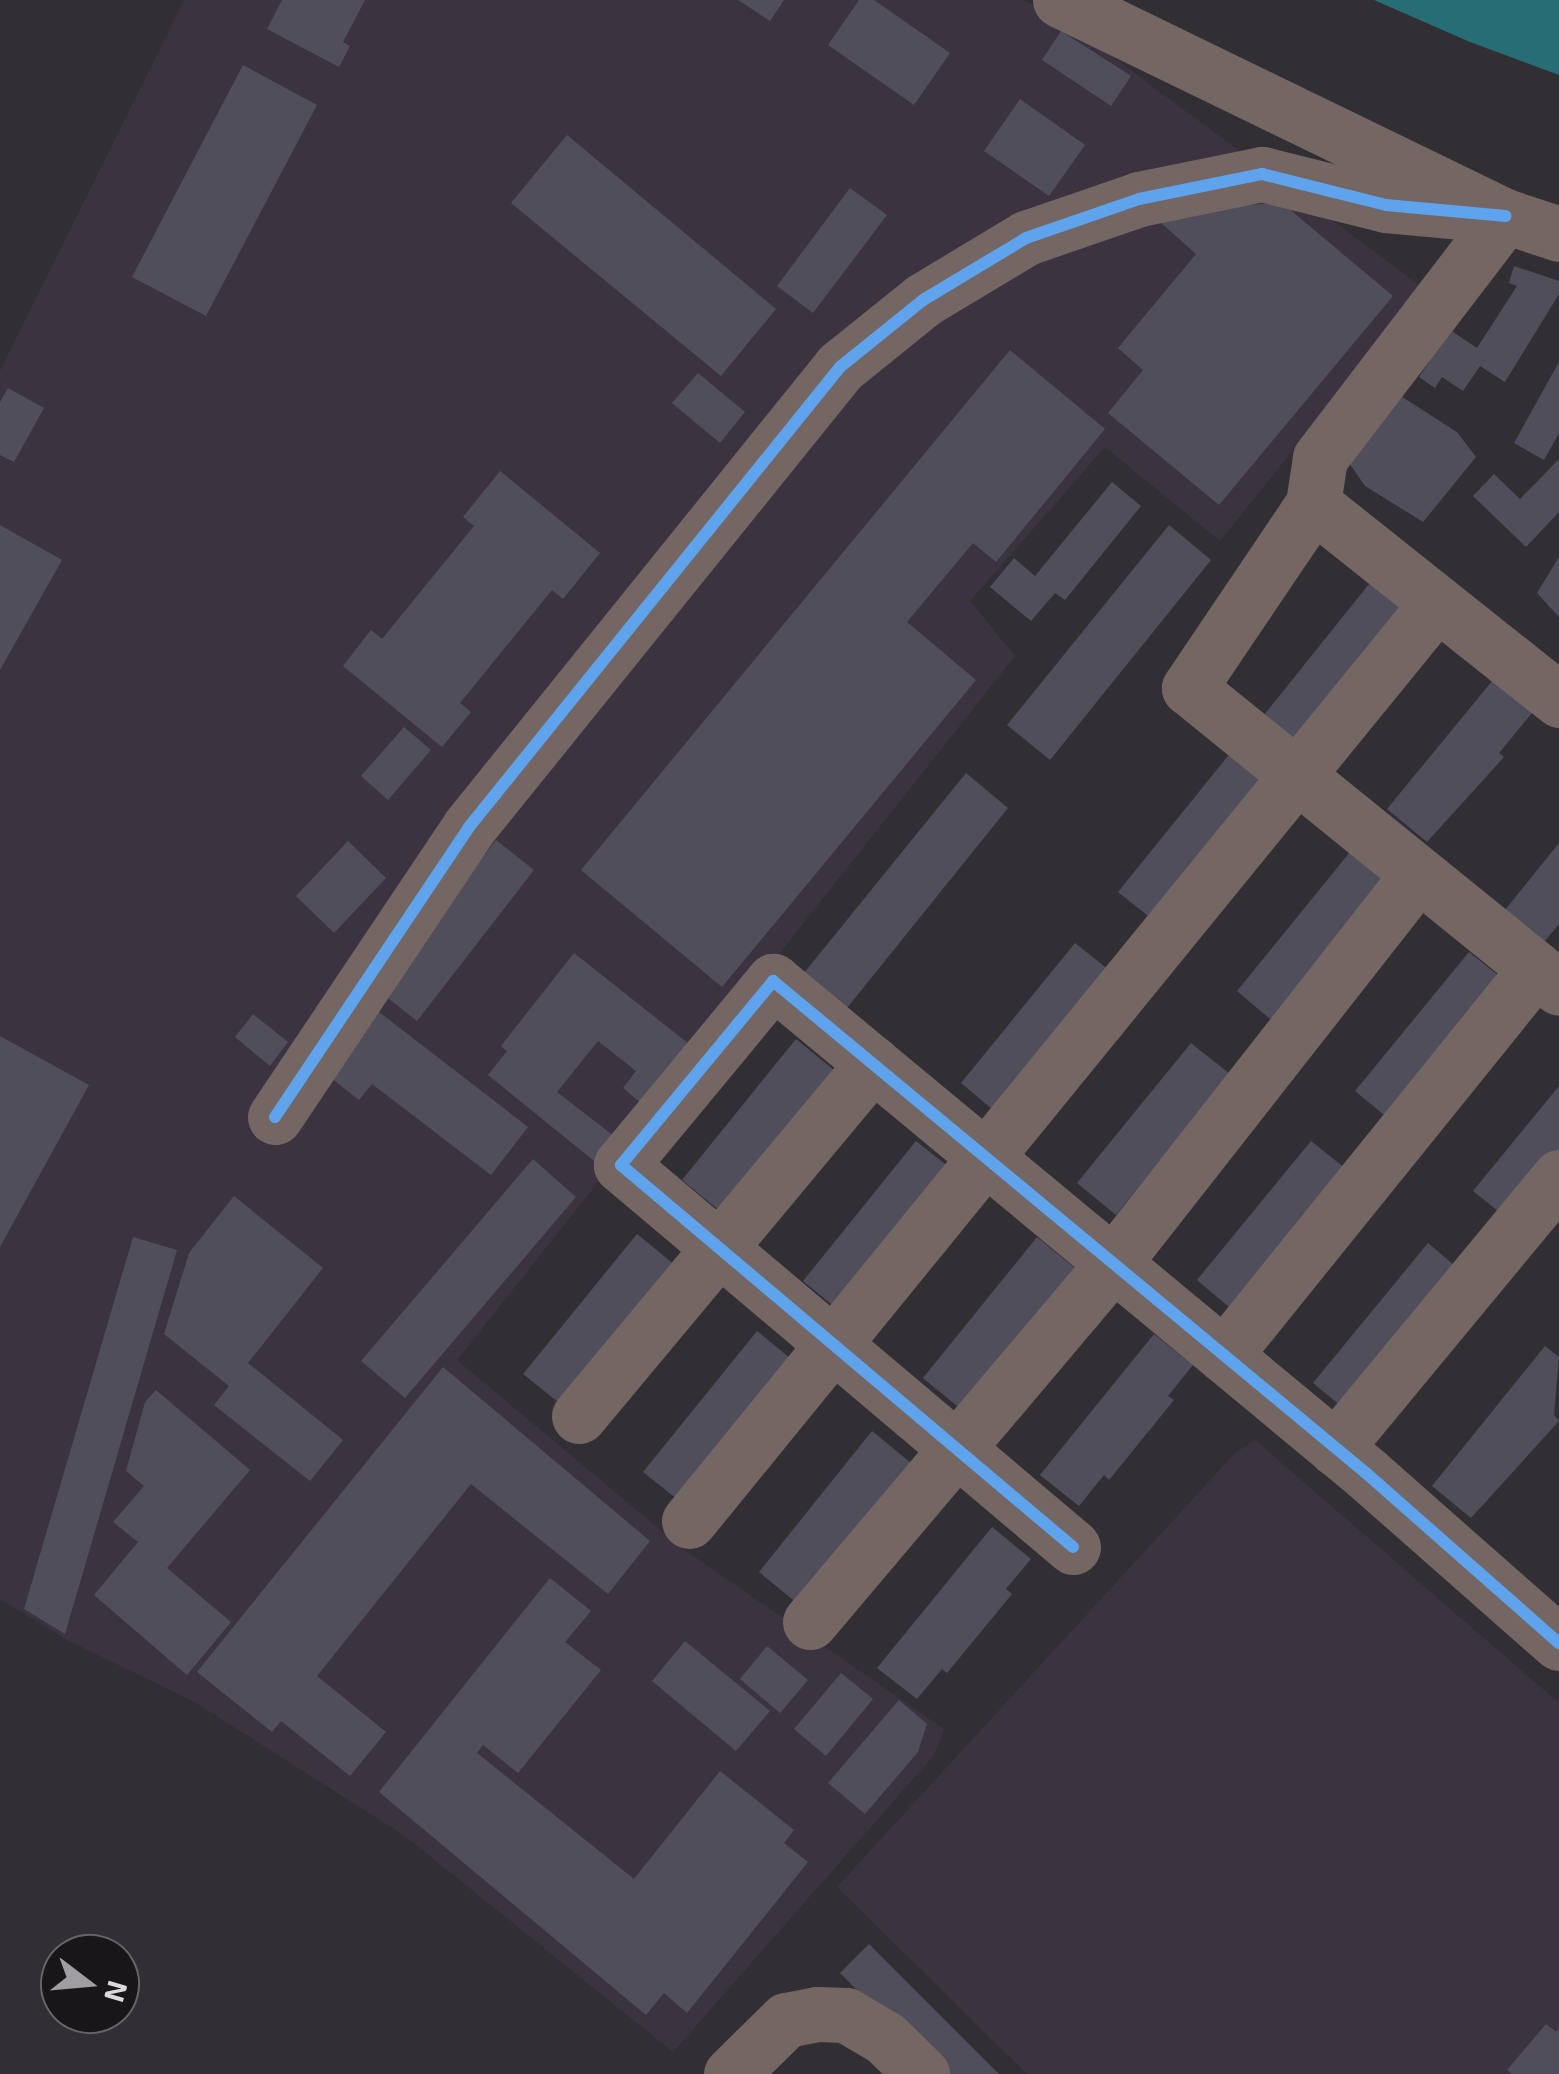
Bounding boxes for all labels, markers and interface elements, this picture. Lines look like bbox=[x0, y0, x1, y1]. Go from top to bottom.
north arrow bbox=[40, 1934, 140, 2034]
text: N bbox=[98, 1977, 136, 2006]

